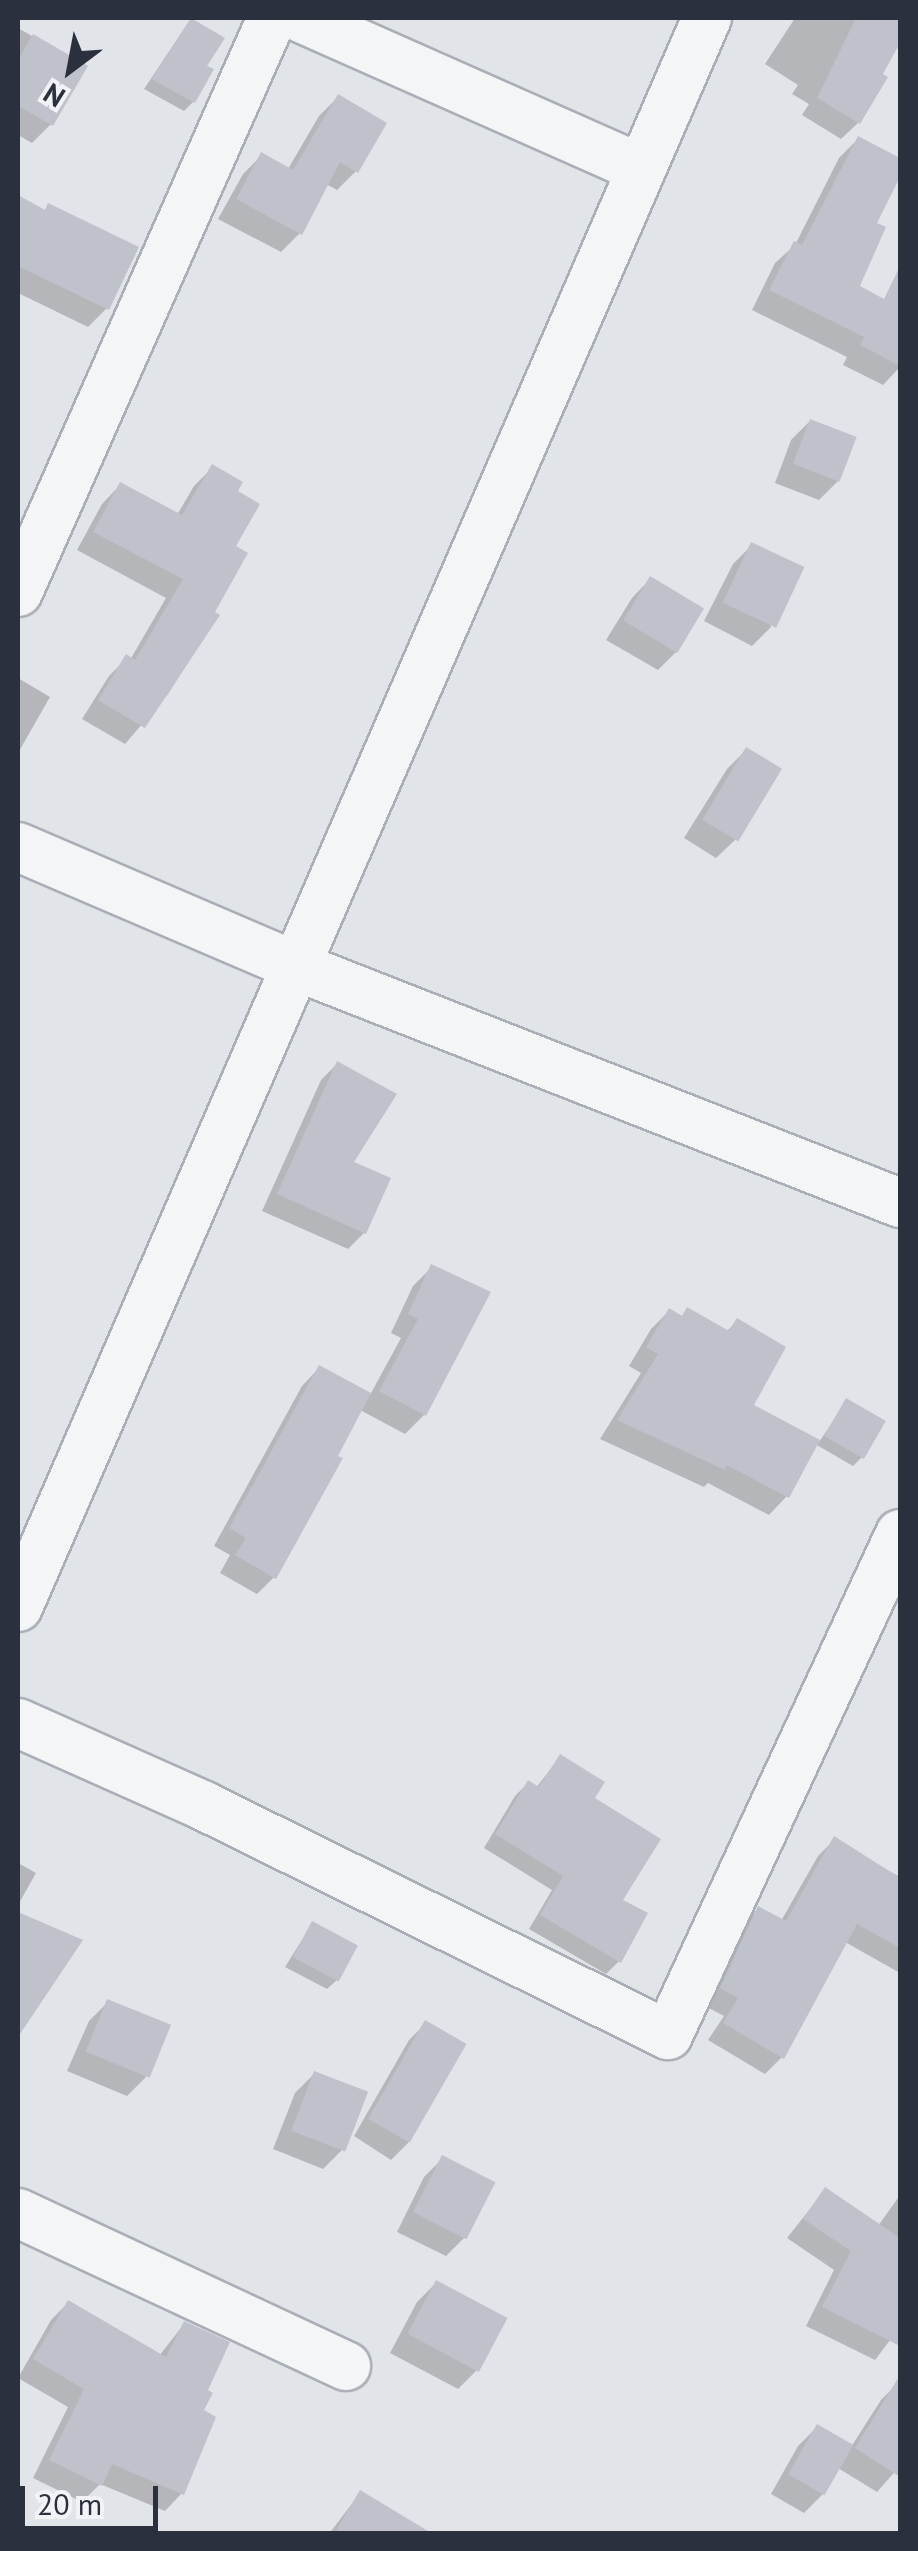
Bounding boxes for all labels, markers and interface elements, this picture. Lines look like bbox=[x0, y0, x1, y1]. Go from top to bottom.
north arrow bbox=[20, 20, 120, 120]
text: N bbox=[36, 75, 71, 116]
scale bar bbox=[25, 2466, 162, 2528]
text: 20 m bbox=[37, 2484, 102, 2523]

